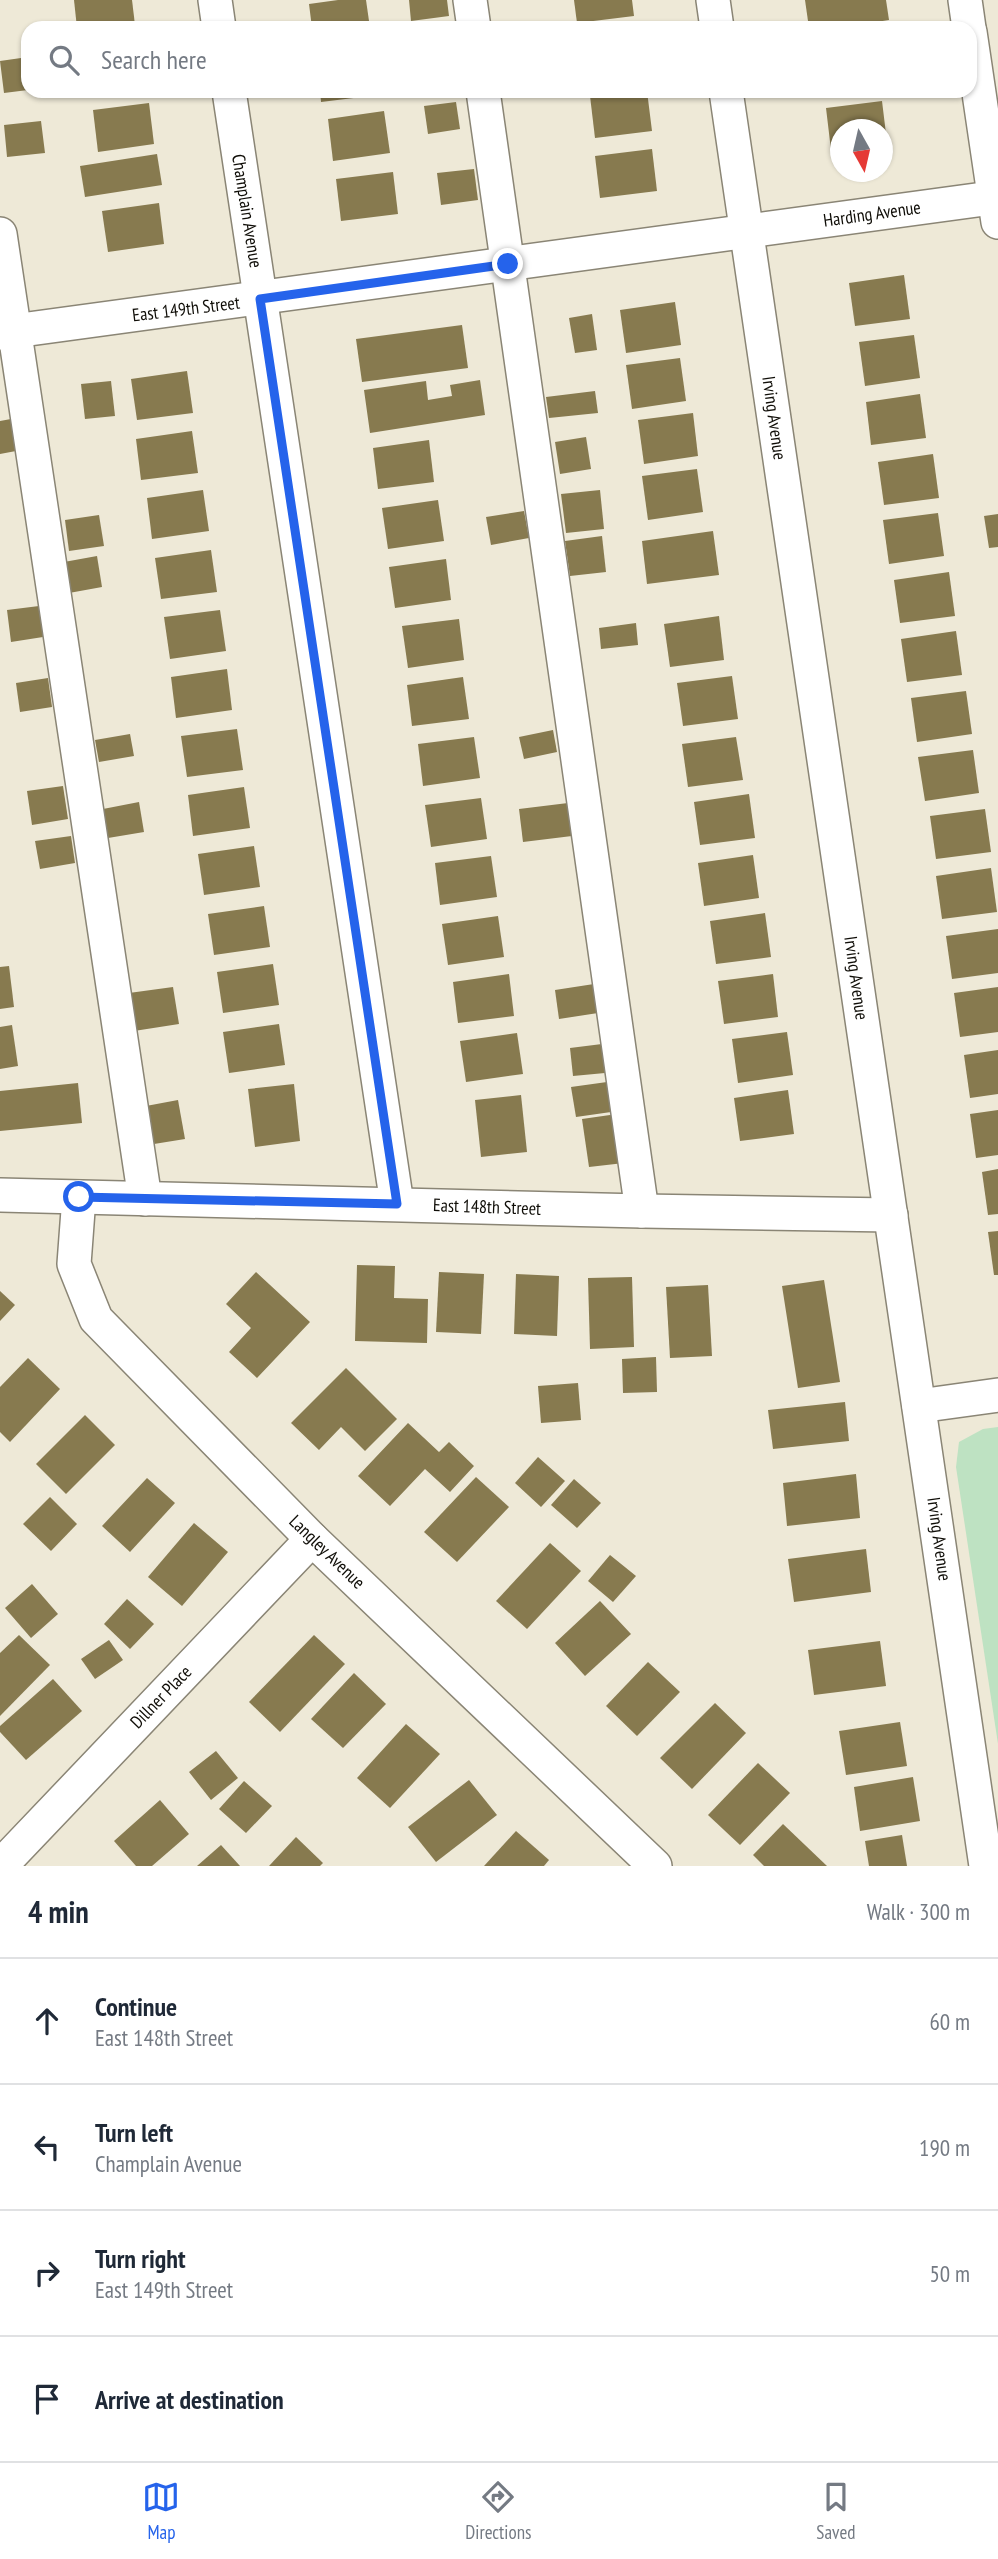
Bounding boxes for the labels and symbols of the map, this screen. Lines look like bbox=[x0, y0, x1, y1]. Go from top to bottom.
north arrow bbox=[830, 119, 893, 182]
street label: Champlain Avenue bbox=[227, 152, 268, 269]
street label: Harding Avenue bbox=[822, 195, 922, 232]
route end bbox=[492, 248, 523, 279]
street label: East 149th Street bbox=[131, 291, 241, 327]
street label: Irving Avenue bbox=[757, 374, 792, 461]
street label: Irving Avenue bbox=[839, 934, 874, 1021]
route start bbox=[63, 1181, 94, 1212]
street label: East 148th Street bbox=[433, 1193, 541, 1220]
street label: Irving Avenue bbox=[922, 1495, 957, 1582]
street label: Langley Avenue bbox=[285, 1510, 370, 1593]
street label: Dillner Place bbox=[125, 1660, 196, 1733]

